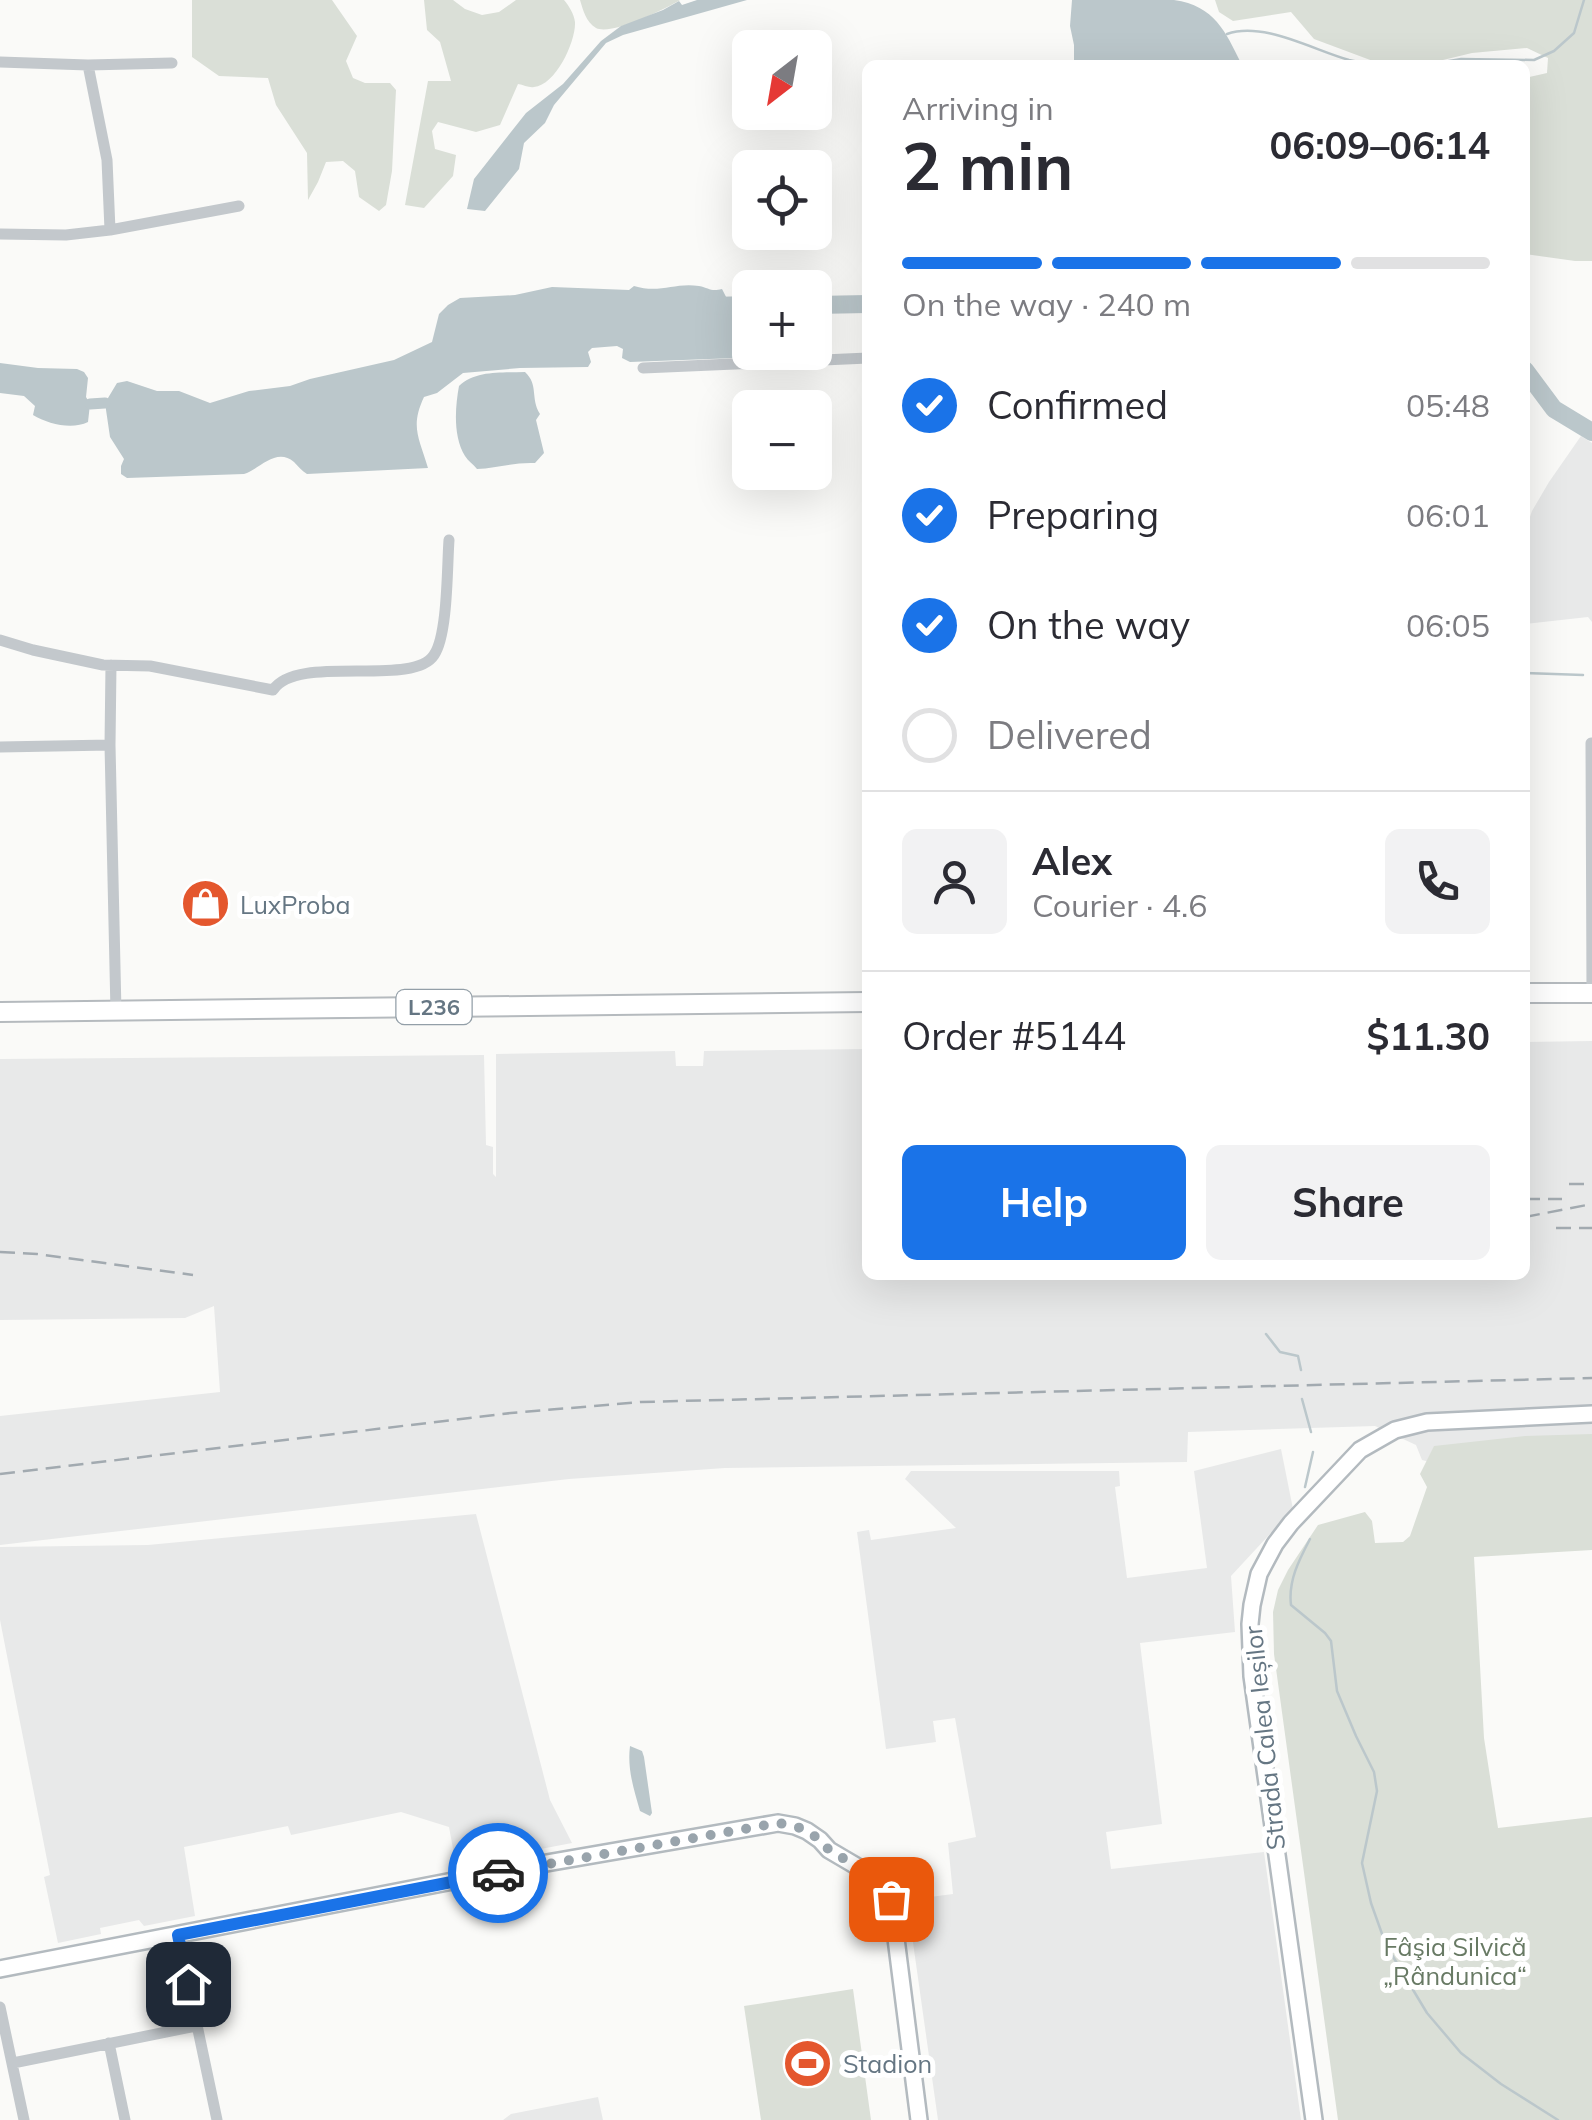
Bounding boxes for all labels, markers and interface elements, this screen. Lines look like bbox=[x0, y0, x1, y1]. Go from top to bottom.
north arrow bbox=[732, 30, 832, 130]
map controls bbox=[732, 30, 832, 490]
text: Arriving in bbox=[902, 88, 1054, 128]
text: 06:09–06:14 bbox=[1270, 121, 1490, 169]
text: 2 min bbox=[902, 125, 1073, 206]
button: locate bbox=[732, 150, 832, 250]
button: + bbox=[732, 270, 832, 370]
text: On the way · 240 m bbox=[902, 284, 1191, 324]
icon: check bbox=[902, 378, 957, 433]
text: Confirmed bbox=[987, 381, 1168, 429]
text: 05:48 bbox=[1406, 385, 1490, 425]
button: − bbox=[732, 390, 832, 490]
icon: check bbox=[902, 488, 957, 543]
text: Preparing bbox=[987, 491, 1159, 539]
text: 06:01 bbox=[1406, 495, 1490, 535]
icon: check bbox=[902, 598, 957, 653]
text: On the way bbox=[987, 601, 1190, 649]
text: 06:05 bbox=[1406, 605, 1490, 645]
text: Delivered bbox=[987, 711, 1152, 759]
button: person bbox=[902, 829, 1007, 934]
button: phone bbox=[1385, 829, 1490, 934]
text: Alex bbox=[1032, 837, 1112, 885]
shop icon: LuxProba bbox=[179, 878, 231, 930]
text: Courier · 4.6 bbox=[1032, 885, 1208, 925]
place label: LuxProba bbox=[240, 889, 350, 920]
road number: L236 bbox=[396, 990, 472, 1024]
text: Order #5144 bbox=[902, 1012, 1126, 1060]
text: $11.30 bbox=[1367, 1012, 1490, 1060]
button: Help bbox=[902, 1145, 1186, 1260]
button: Share bbox=[1206, 1145, 1490, 1260]
street label: Strada Calea Ieșilor bbox=[1237, 1624, 1292, 1852]
courier bbox=[448, 1823, 548, 1923]
icon: car bbox=[471, 1846, 526, 1901]
pin bbox=[849, 1857, 934, 1942]
icon: bag bbox=[864, 1872, 919, 1927]
park label: Fâşia Silvică „Rândunica“ bbox=[1383, 1931, 1527, 1991]
pin bbox=[146, 1942, 231, 2027]
icon: home bbox=[161, 1957, 216, 2012]
sports icon: Stadion bbox=[782, 2037, 834, 2089]
place label: Stadion bbox=[843, 2048, 932, 2079]

